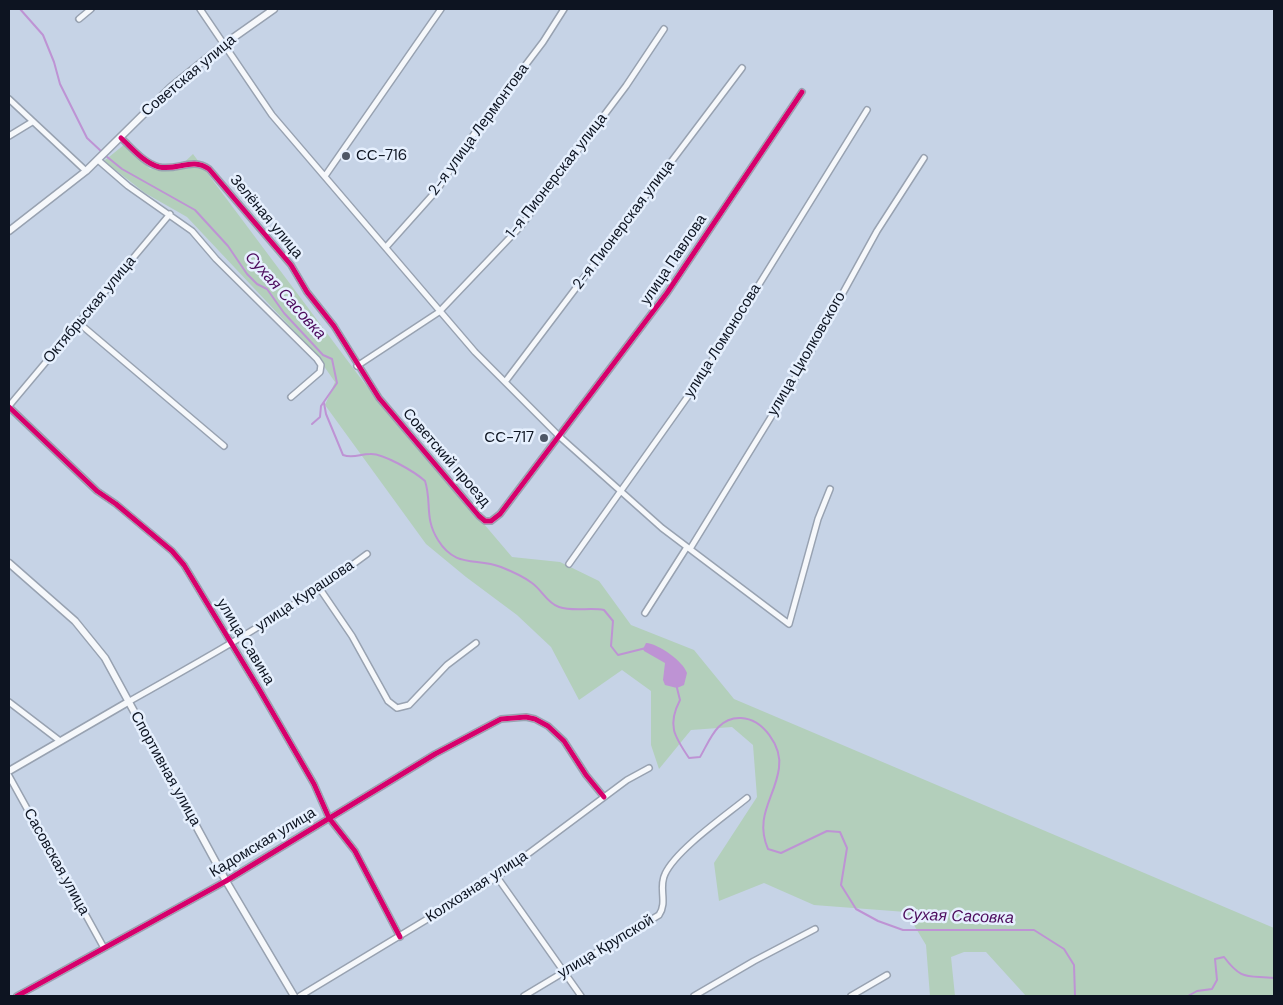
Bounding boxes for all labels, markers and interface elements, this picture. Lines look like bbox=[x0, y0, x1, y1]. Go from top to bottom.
street label: Советская улица bbox=[138, 31, 240, 121]
street label: 2-я улица Лермонтова bbox=[425, 60, 533, 200]
street label: 1-я Пионерская улица bbox=[503, 110, 611, 242]
place label: СС-716 bbox=[356, 147, 407, 165]
marker: СС-716 bbox=[340, 150, 352, 162]
street label: 2-я Пионерская улица bbox=[569, 157, 679, 293]
street label: Зелёная улица bbox=[226, 171, 306, 263]
street label: улица Павлова bbox=[637, 211, 711, 309]
water label: Сухая Сасовка bbox=[241, 248, 329, 344]
street label: Октябрьская улица bbox=[40, 253, 140, 367]
street label: улица Ломоносова bbox=[681, 281, 765, 401]
street label: улица Циолковского bbox=[764, 289, 850, 419]
street label: Советский проезд bbox=[398, 405, 494, 511]
place label: СС-717 bbox=[484, 429, 534, 447]
marker: СС-717 bbox=[538, 432, 550, 444]
street label: улица Курашова bbox=[253, 557, 357, 635]
street label: улица Савина bbox=[212, 596, 278, 688]
street label: Спортивная улица bbox=[126, 708, 204, 830]
street label: Кадомская улица bbox=[207, 804, 319, 882]
street label: Сасовская улица bbox=[19, 805, 93, 919]
street label: Колхозная улица bbox=[423, 847, 531, 927]
water label: Сухая Сасовка bbox=[902, 905, 1014, 929]
street label: улица Крупской bbox=[555, 911, 657, 983]

